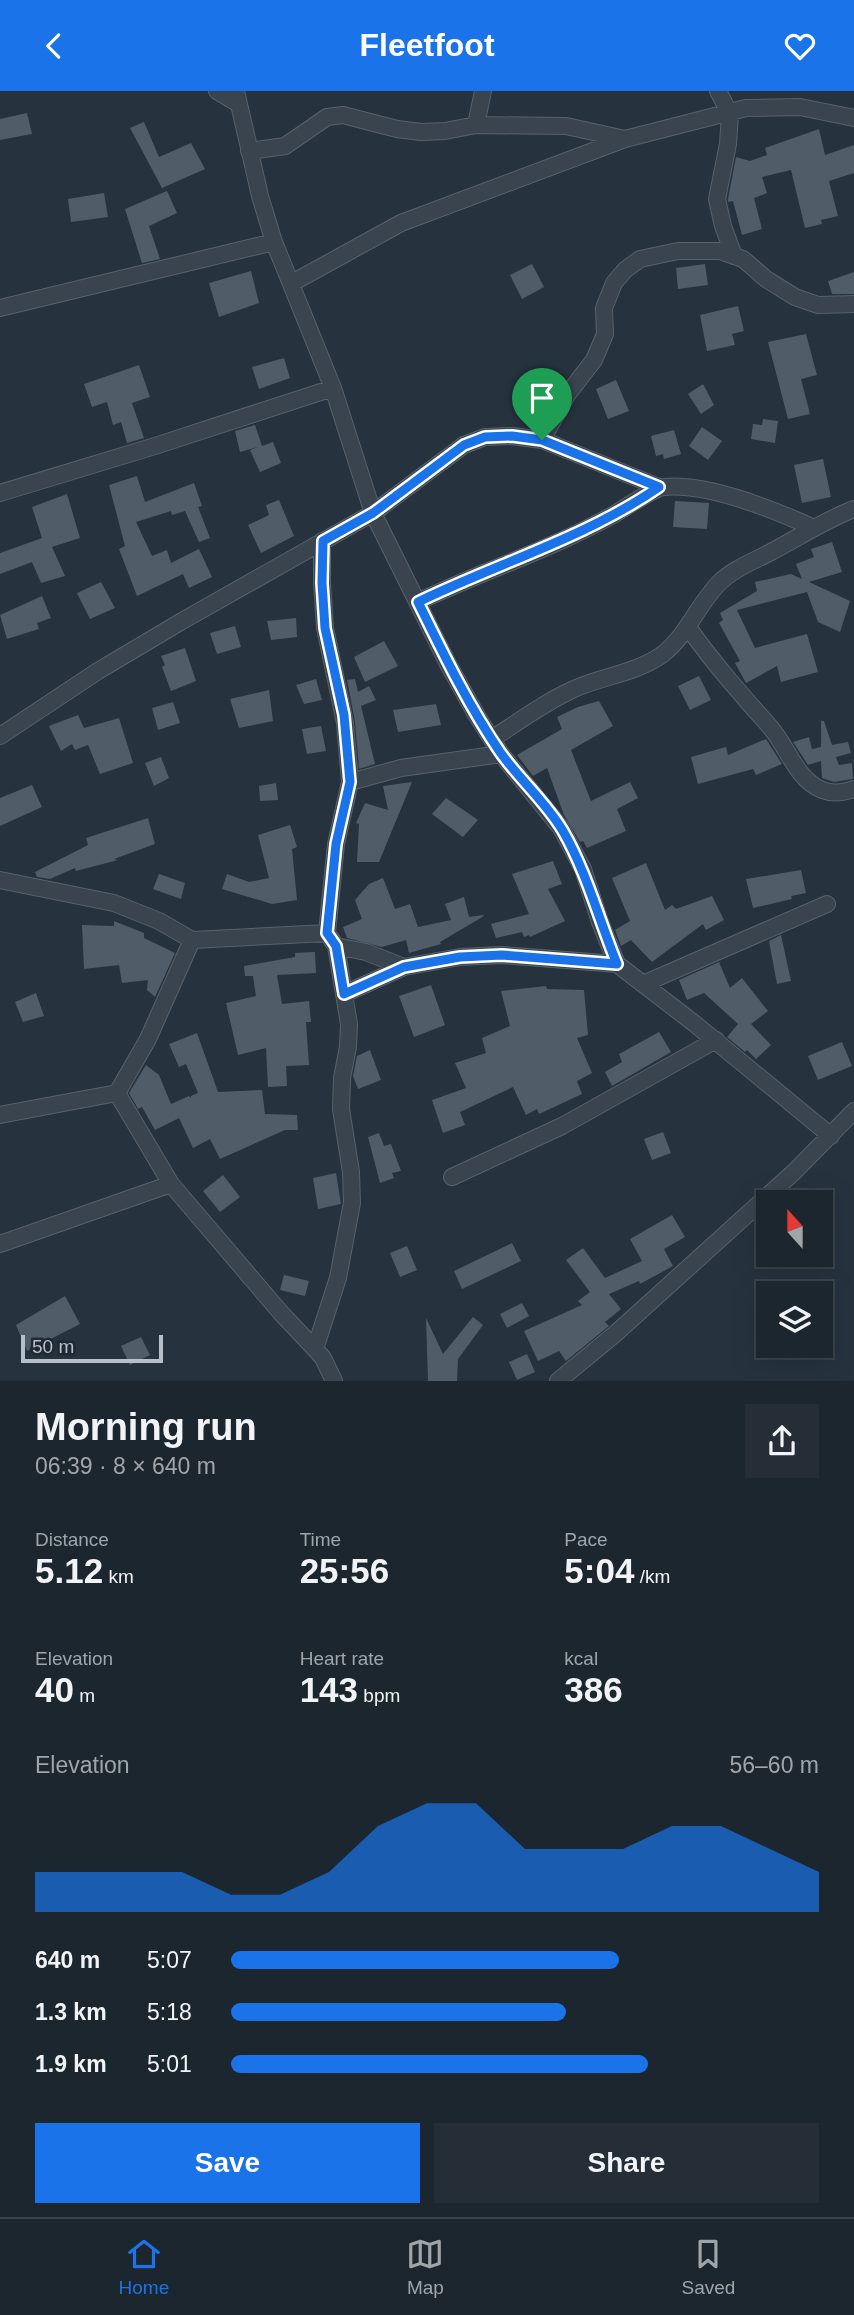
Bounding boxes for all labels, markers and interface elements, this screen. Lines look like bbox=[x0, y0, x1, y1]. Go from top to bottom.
icon: back bbox=[35, 27, 73, 65]
text: Fleetfoot bbox=[359, 27, 495, 63]
icon: heart bbox=[781, 27, 819, 65]
pin bbox=[512, 368, 572, 440]
icon: arrive bbox=[523, 379, 561, 417]
north arrow bbox=[756, 1190, 833, 1267]
map controls bbox=[756, 1190, 833, 1358]
button: layers bbox=[756, 1281, 833, 1358]
scale bar bbox=[21, 1331, 163, 1363]
text: 50 m bbox=[32, 1336, 74, 1357]
button: share bbox=[745, 1404, 819, 1478]
text: Morning run bbox=[35, 1406, 257, 1448]
text: 06:39 · 8 × 640 m bbox=[35, 1453, 216, 1479]
text: Distance bbox=[35, 1529, 109, 1550]
text: Time bbox=[300, 1529, 341, 1550]
text: Pace bbox=[564, 1529, 608, 1550]
text: 5.12 bbox=[35, 1551, 103, 1590]
text: 25:56 bbox=[300, 1551, 389, 1590]
text: 5:04 bbox=[564, 1551, 634, 1590]
text: km bbox=[103, 1566, 134, 1587]
text: /km bbox=[634, 1566, 670, 1587]
text: Elevation bbox=[35, 1648, 113, 1669]
text: Heart rate bbox=[300, 1648, 384, 1669]
text: kcal bbox=[564, 1648, 598, 1669]
text: 40 bbox=[35, 1670, 74, 1709]
text: 143 bbox=[300, 1670, 358, 1709]
text: 386 bbox=[564, 1670, 623, 1709]
text: m bbox=[74, 1685, 95, 1706]
text: bpm bbox=[358, 1685, 400, 1706]
text: Elevation bbox=[35, 1752, 130, 1778]
text: 56–60 m bbox=[729, 1752, 819, 1778]
text: 640 m bbox=[35, 1947, 100, 1973]
text: 5:07 bbox=[147, 1947, 192, 1973]
text: 1.3 km bbox=[35, 1999, 107, 2025]
text: 5:18 bbox=[147, 1999, 192, 2025]
text: 1.9 km bbox=[35, 2051, 107, 2077]
text: 5:01 bbox=[147, 2051, 192, 2077]
button: Save bbox=[35, 2123, 420, 2203]
button: Share bbox=[434, 2123, 819, 2203]
tab: Home bbox=[119, 2235, 169, 2299]
tab: Map bbox=[406, 2235, 444, 2299]
tab: Saved bbox=[682, 2235, 735, 2299]

